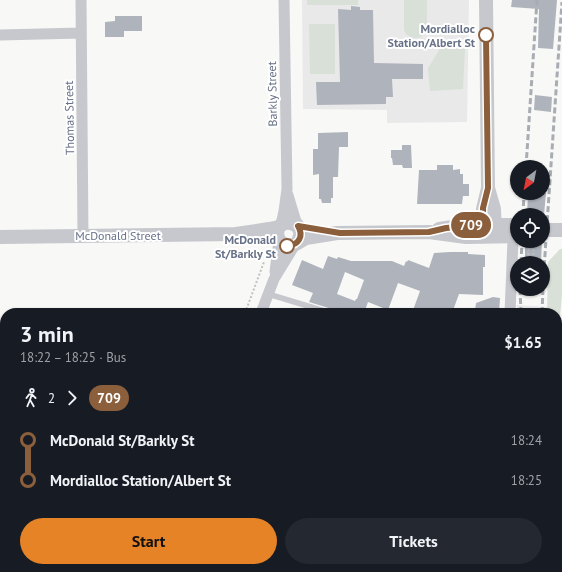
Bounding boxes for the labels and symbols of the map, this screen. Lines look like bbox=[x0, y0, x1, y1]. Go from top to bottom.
place label: Mordialloc Station/Albert St bbox=[388, 21, 476, 50]
marker: Mordialloc Station/Albert St bbox=[478, 27, 494, 43]
street label: Barkly Street bbox=[264, 61, 280, 127]
street label: Thomas Street bbox=[61, 81, 77, 155]
north arrow bbox=[510, 160, 550, 200]
line badge: 709 bbox=[448, 212, 494, 238]
street label: McDonald Street bbox=[75, 228, 161, 243]
place label: McDonald St/Barkly St bbox=[215, 232, 277, 261]
marker: McDonald St/Barkly St bbox=[279, 238, 295, 254]

